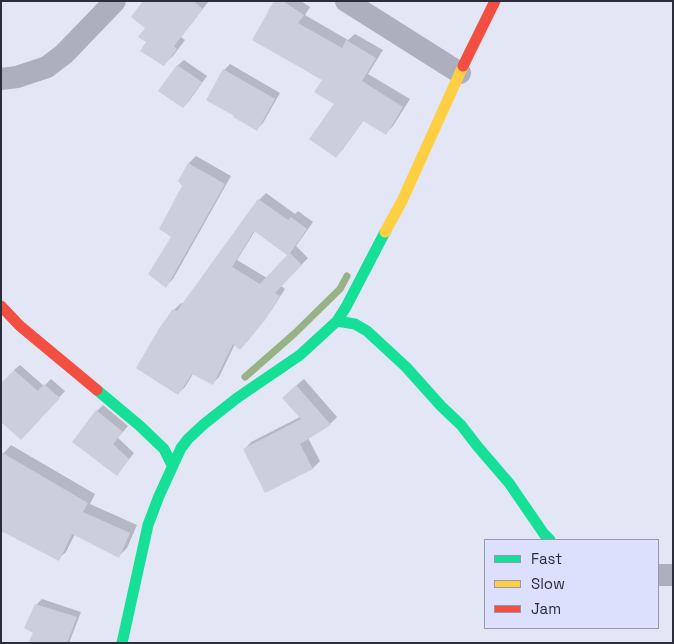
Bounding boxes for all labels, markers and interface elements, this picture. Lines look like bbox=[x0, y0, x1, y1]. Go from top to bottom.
legend bbox=[484, 539, 659, 629]
text: Fast bbox=[531, 549, 562, 568]
text: Slow bbox=[531, 574, 565, 593]
text: Jam bbox=[531, 599, 561, 618]

